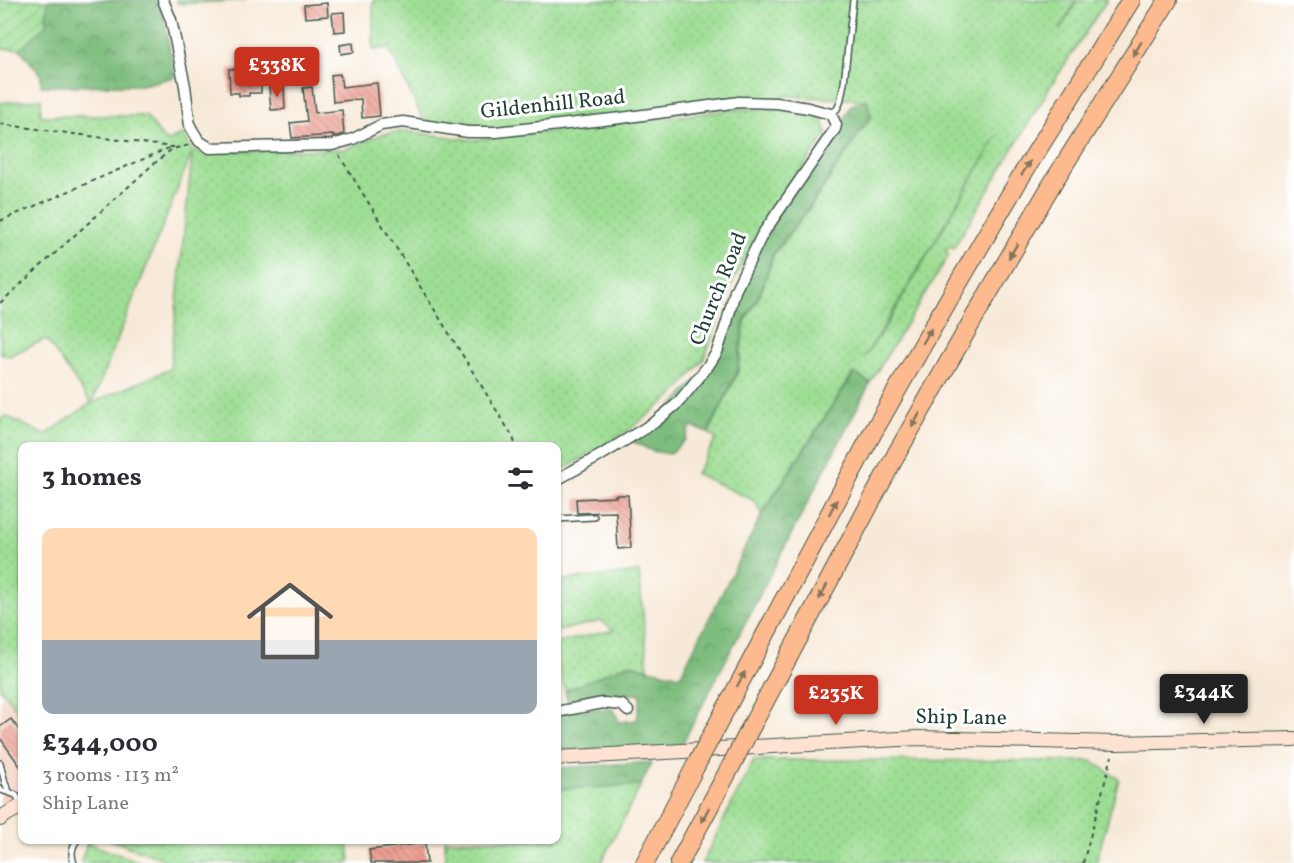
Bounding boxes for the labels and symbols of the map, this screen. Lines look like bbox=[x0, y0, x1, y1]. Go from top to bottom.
one-way arrow bbox=[1131, 41, 1143, 57]
pin: £338K bbox=[235, 47, 319, 98]
street label: Gildenhill Road bbox=[479, 83, 627, 127]
one-way arrow bbox=[1021, 160, 1032, 176]
street label: Church Road bbox=[683, 228, 755, 350]
one-way arrow bbox=[1008, 243, 1018, 260]
one-way arrow bbox=[922, 328, 933, 344]
one-way arrow bbox=[911, 412, 921, 429]
one-way arrow bbox=[828, 498, 838, 515]
one-way arrow bbox=[818, 584, 828, 601]
one-way arrow bbox=[736, 670, 746, 687]
pin: £344K bbox=[1162, 674, 1246, 725]
pin: £235K bbox=[794, 675, 878, 726]
street label: Ship Lane bbox=[915, 703, 1007, 733]
one-way arrow bbox=[700, 806, 710, 823]

